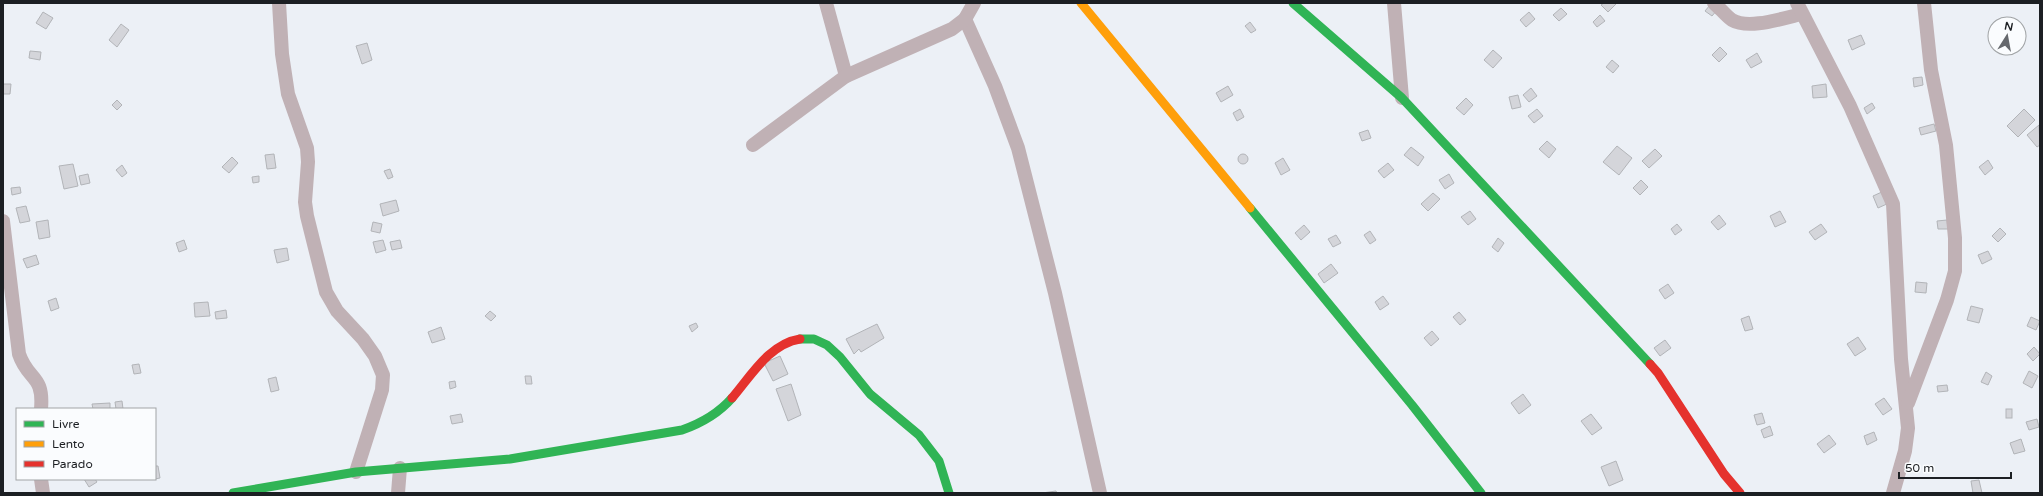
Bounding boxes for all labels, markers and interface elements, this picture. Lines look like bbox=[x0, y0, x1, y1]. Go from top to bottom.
north arrow bbox=[1987, 16, 2027, 56]
text: N bbox=[2003, 19, 2014, 34]
legend bbox=[16, 408, 156, 480]
text: Livre bbox=[52, 417, 80, 431]
text: Lento bbox=[52, 437, 85, 451]
scale bar bbox=[1899, 454, 2011, 480]
text: Parado bbox=[52, 457, 93, 471]
text: 50 m bbox=[1905, 461, 1934, 475]

